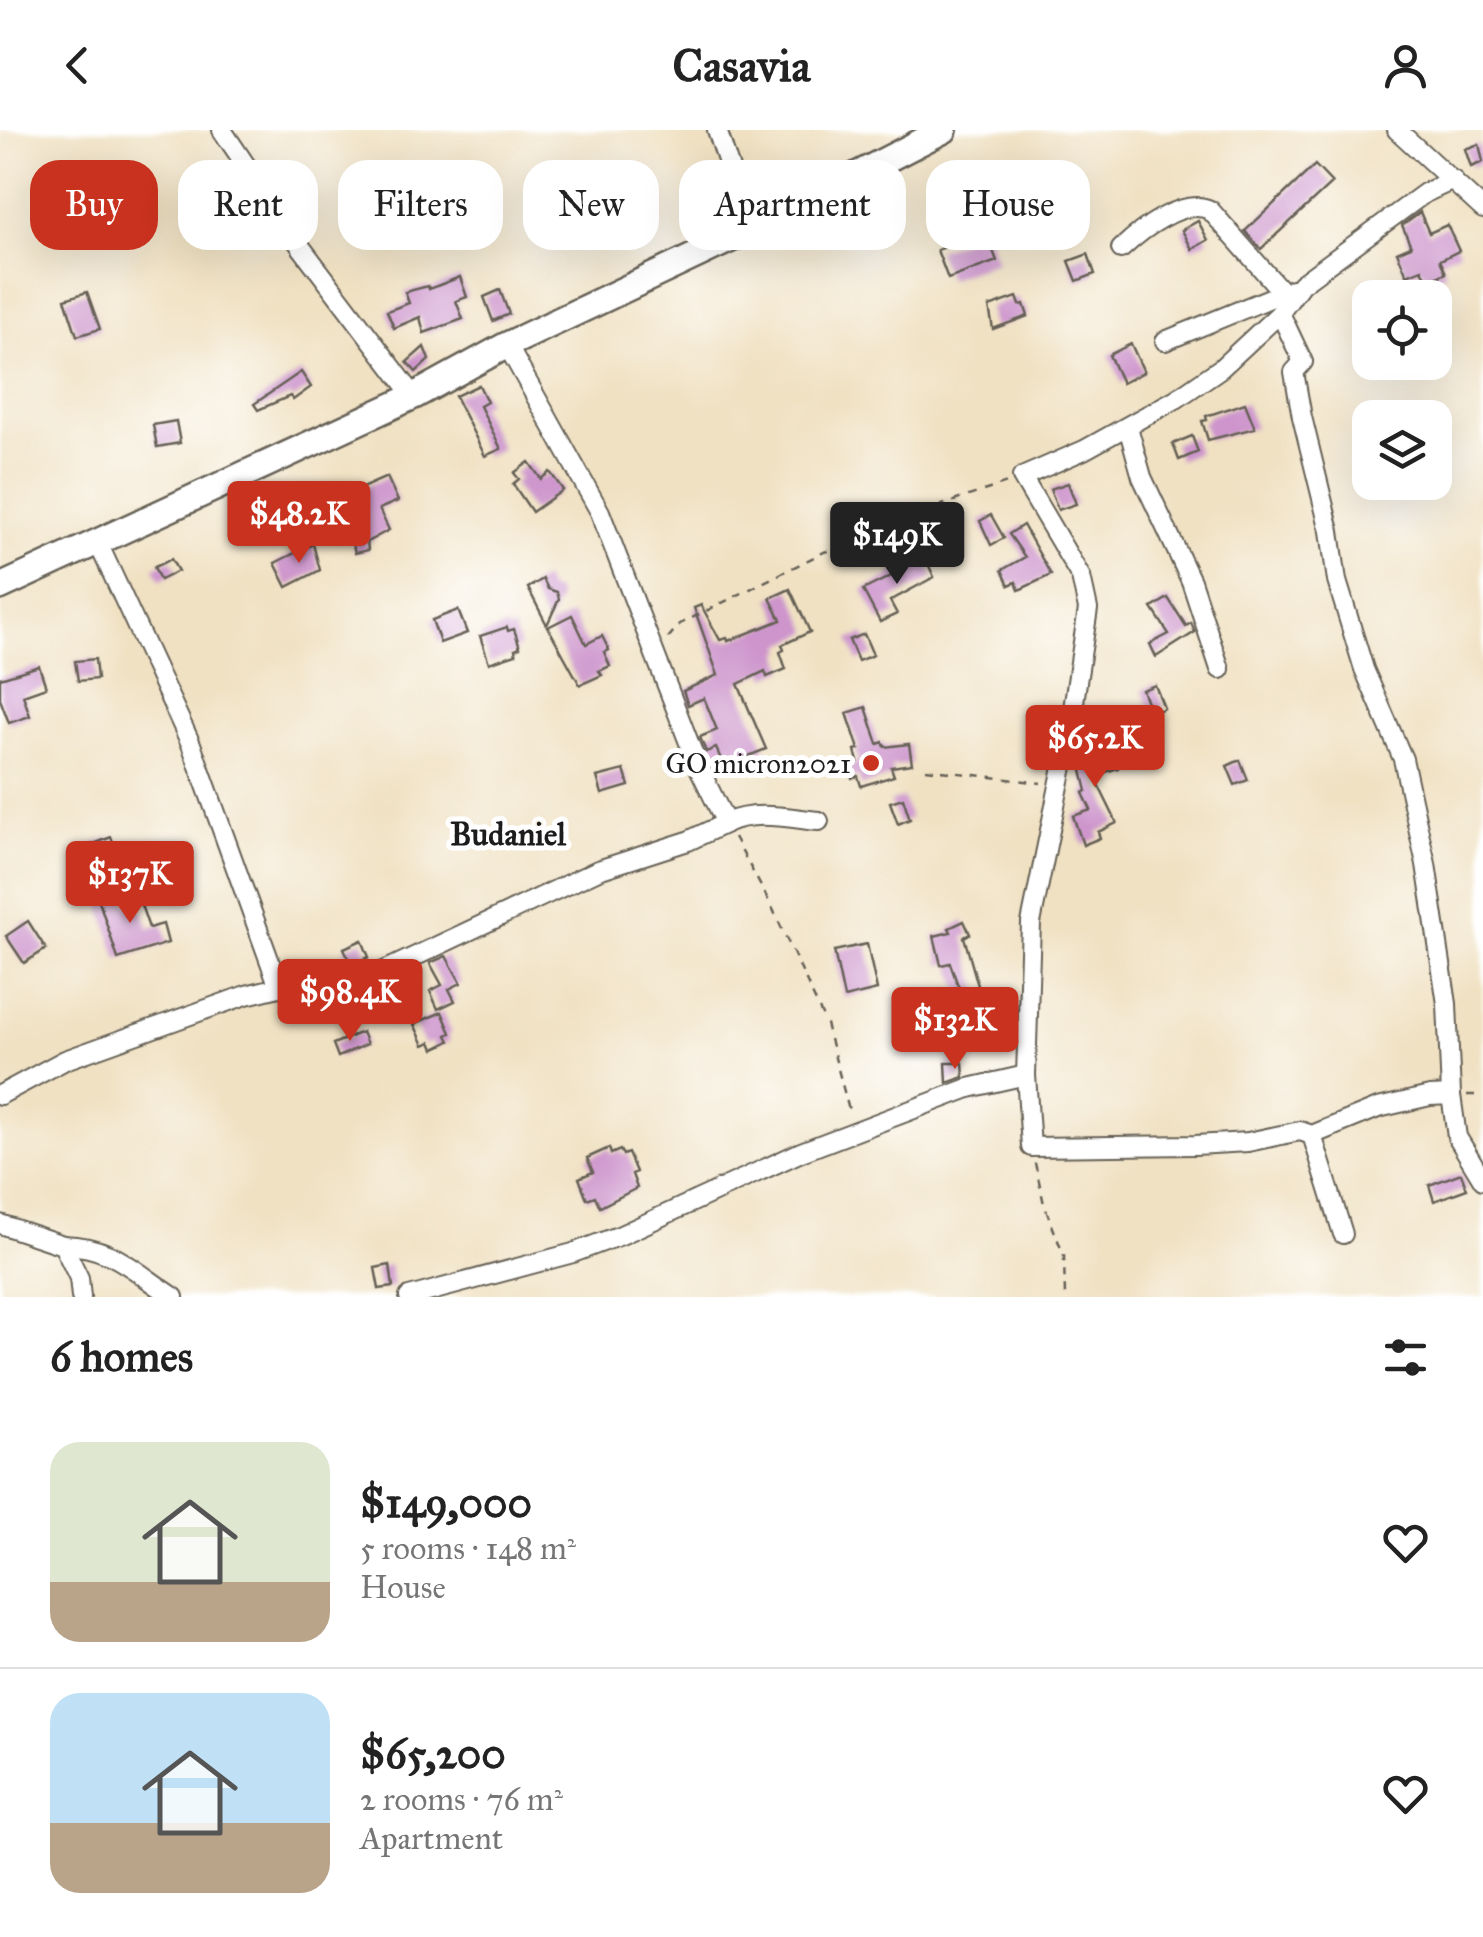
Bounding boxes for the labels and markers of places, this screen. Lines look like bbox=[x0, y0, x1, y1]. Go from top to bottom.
pin: $48.2K bbox=[218, 481, 380, 566]
pin: $149K bbox=[827, 502, 967, 587]
pin: $65.2K bbox=[1014, 705, 1176, 790]
place label: GO micron2021 bbox=[665, 746, 851, 781]
marker: GO micron2021 bbox=[860, 752, 882, 774]
pin: $137K bbox=[60, 841, 200, 926]
pin: $98.4K bbox=[269, 959, 431, 1044]
pin: $132K bbox=[885, 987, 1025, 1072]

